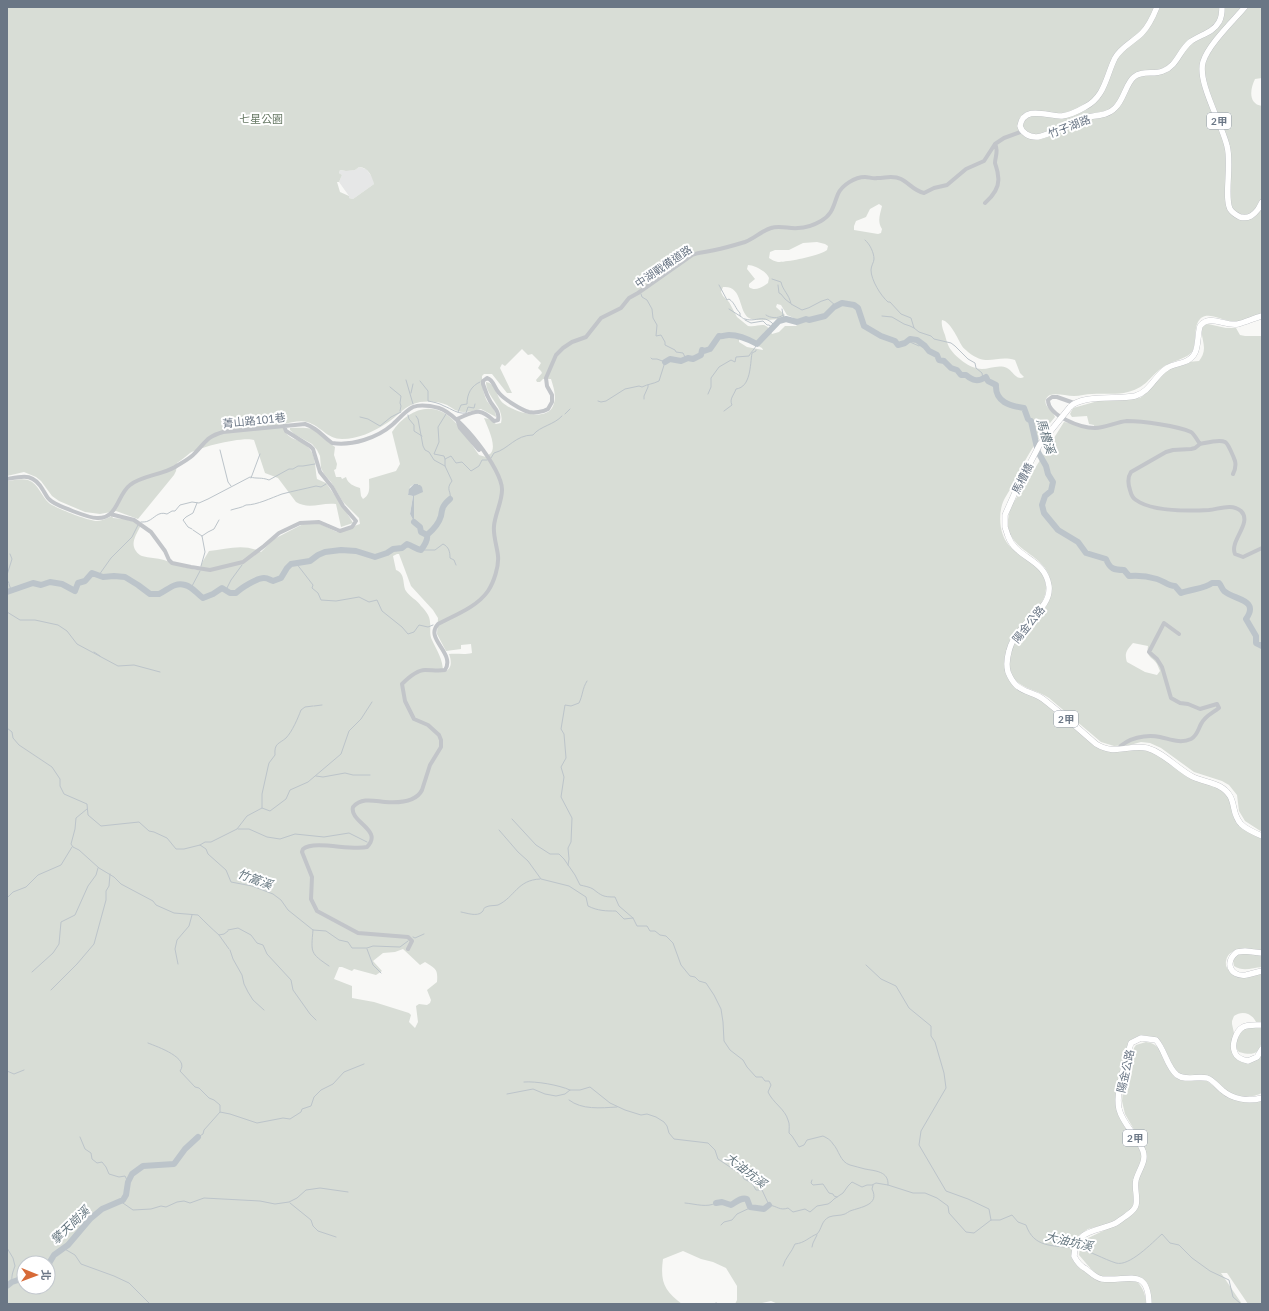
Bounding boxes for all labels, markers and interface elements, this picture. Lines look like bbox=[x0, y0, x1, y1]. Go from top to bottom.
park label: 七星公園 bbox=[239, 112, 283, 125]
street label: 竹子湖路 bbox=[1046, 112, 1092, 140]
road number: 2甲 bbox=[1207, 113, 1231, 129]
street label: 中湖戰備道路 bbox=[632, 242, 694, 290]
street label: 菁山路101巷 bbox=[222, 410, 286, 430]
water label: 馬槽溪 bbox=[1034, 417, 1059, 457]
street label: 馬槽橋 bbox=[1009, 460, 1035, 496]
street label: 陽金公路 bbox=[1009, 603, 1047, 645]
road number: 2甲 bbox=[1054, 711, 1078, 727]
water label: 竹篙溪 bbox=[236, 866, 276, 893]
street label: 陽金公路 bbox=[1114, 1048, 1136, 1094]
road number: 2甲 bbox=[1123, 1130, 1147, 1146]
water label: 大油坑溪 bbox=[722, 1149, 771, 1192]
water label: 擎天崗溪 bbox=[48, 1202, 94, 1247]
water label: 大油坑溪 bbox=[1044, 1228, 1096, 1254]
north arrow bbox=[16, 1255, 56, 1295]
text: 北 bbox=[40, 1270, 53, 1281]

